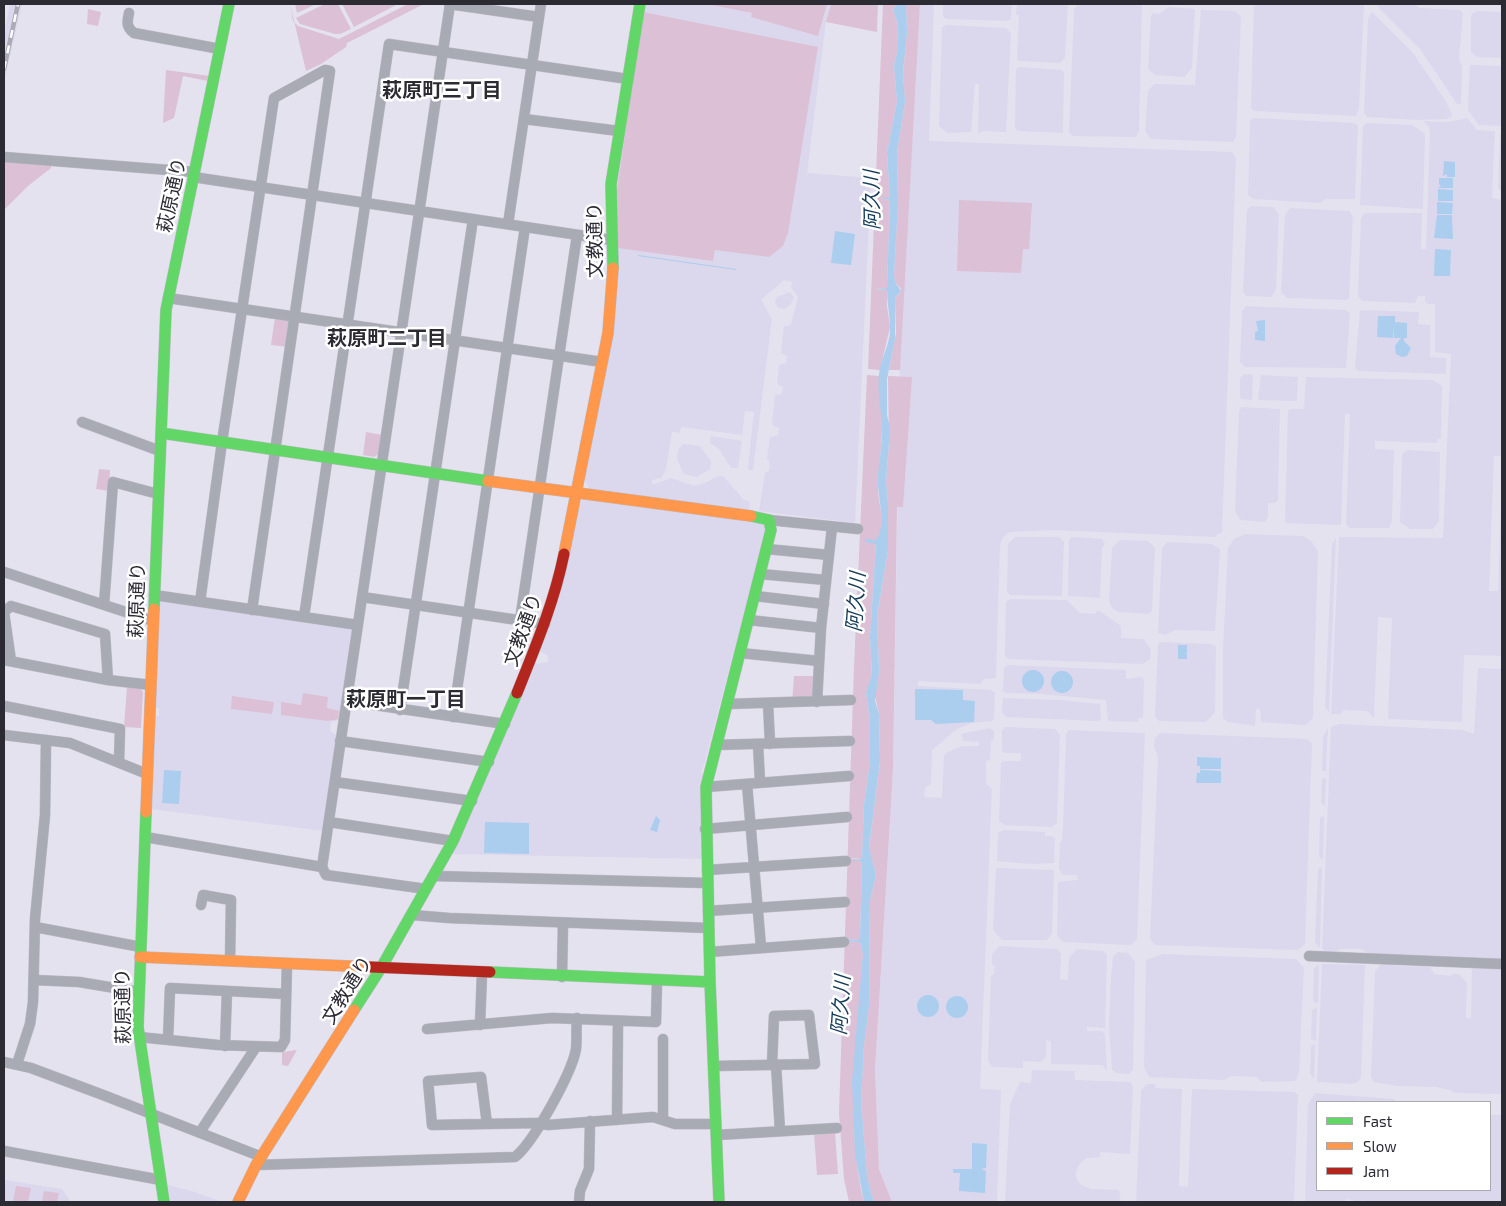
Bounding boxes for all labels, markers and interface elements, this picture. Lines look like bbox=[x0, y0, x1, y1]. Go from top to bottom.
district label: 萩原町三丁目 bbox=[382, 78, 502, 102]
street label: 萩原通り bbox=[153, 155, 191, 235]
water label: 阿久川 bbox=[859, 170, 885, 230]
street label: 文教通り bbox=[583, 202, 607, 278]
district label: 萩原町二丁目 bbox=[327, 326, 447, 350]
street label: 萩原通り bbox=[124, 562, 150, 638]
water label: 阿久川 bbox=[842, 571, 870, 633]
street label: 文教通り bbox=[499, 590, 547, 670]
district label: 萩原町一丁目 bbox=[346, 687, 466, 711]
street label: 文教通り bbox=[317, 952, 377, 1028]
street label: 萩原通り bbox=[111, 968, 135, 1044]
water label: 阿久川 bbox=[827, 974, 855, 1036]
legend bbox=[1316, 1101, 1491, 1191]
text: Fast bbox=[1363, 1112, 1392, 1130]
text: Slow bbox=[1363, 1137, 1397, 1155]
text: Jam bbox=[1363, 1162, 1389, 1180]

